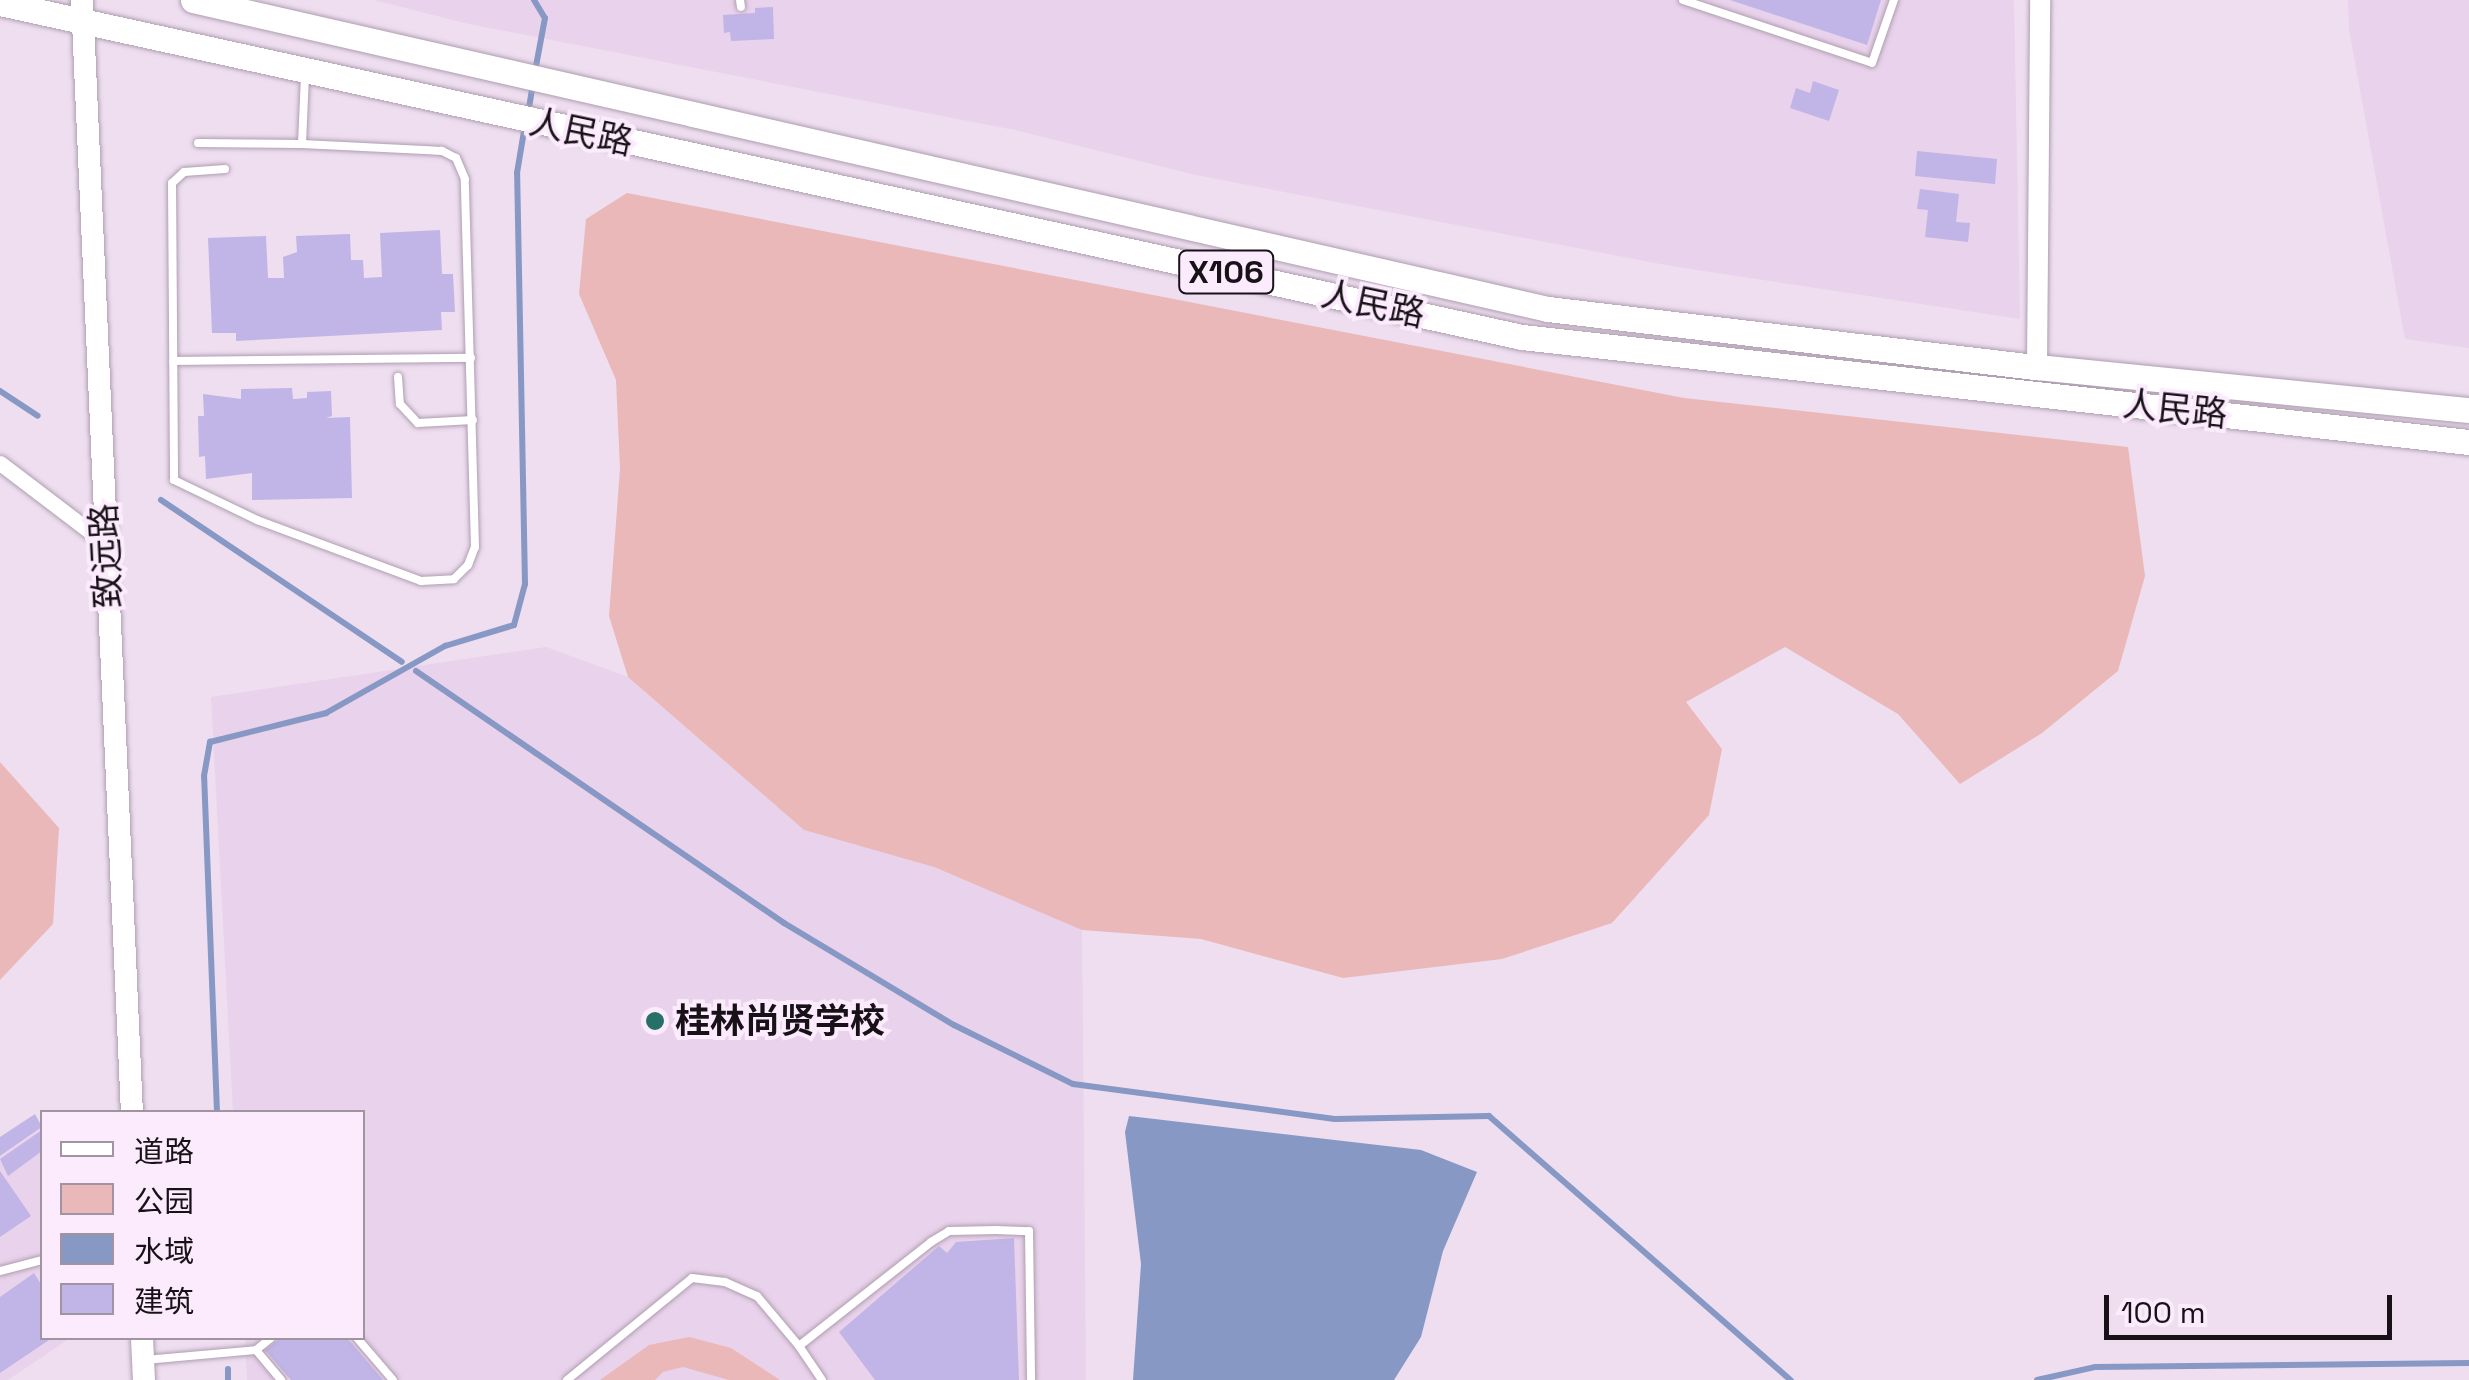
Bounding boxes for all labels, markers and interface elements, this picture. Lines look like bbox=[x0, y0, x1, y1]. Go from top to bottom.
street label: 人民路 bbox=[525, 101, 637, 163]
road number: X106 bbox=[1176, 245, 1276, 299]
street label: 人民路 bbox=[1317, 273, 1429, 335]
street label: 人民路 bbox=[2121, 383, 2229, 435]
street label: 致远路 bbox=[82, 502, 130, 610]
place label: 桂林尚贤学校 bbox=[675, 1000, 885, 1042]
marker: 桂林尚贤学校 bbox=[644, 1010, 666, 1032]
legend bbox=[40, 1110, 365, 1340]
text: 道路 bbox=[134, 1132, 194, 1171]
text: 公园 bbox=[134, 1182, 194, 1221]
text: 水域 bbox=[134, 1232, 194, 1271]
scale bar bbox=[2109, 1275, 2396, 1337]
text: 建筑 bbox=[134, 1282, 194, 1321]
text: 100 m bbox=[2121, 1293, 2206, 1332]

